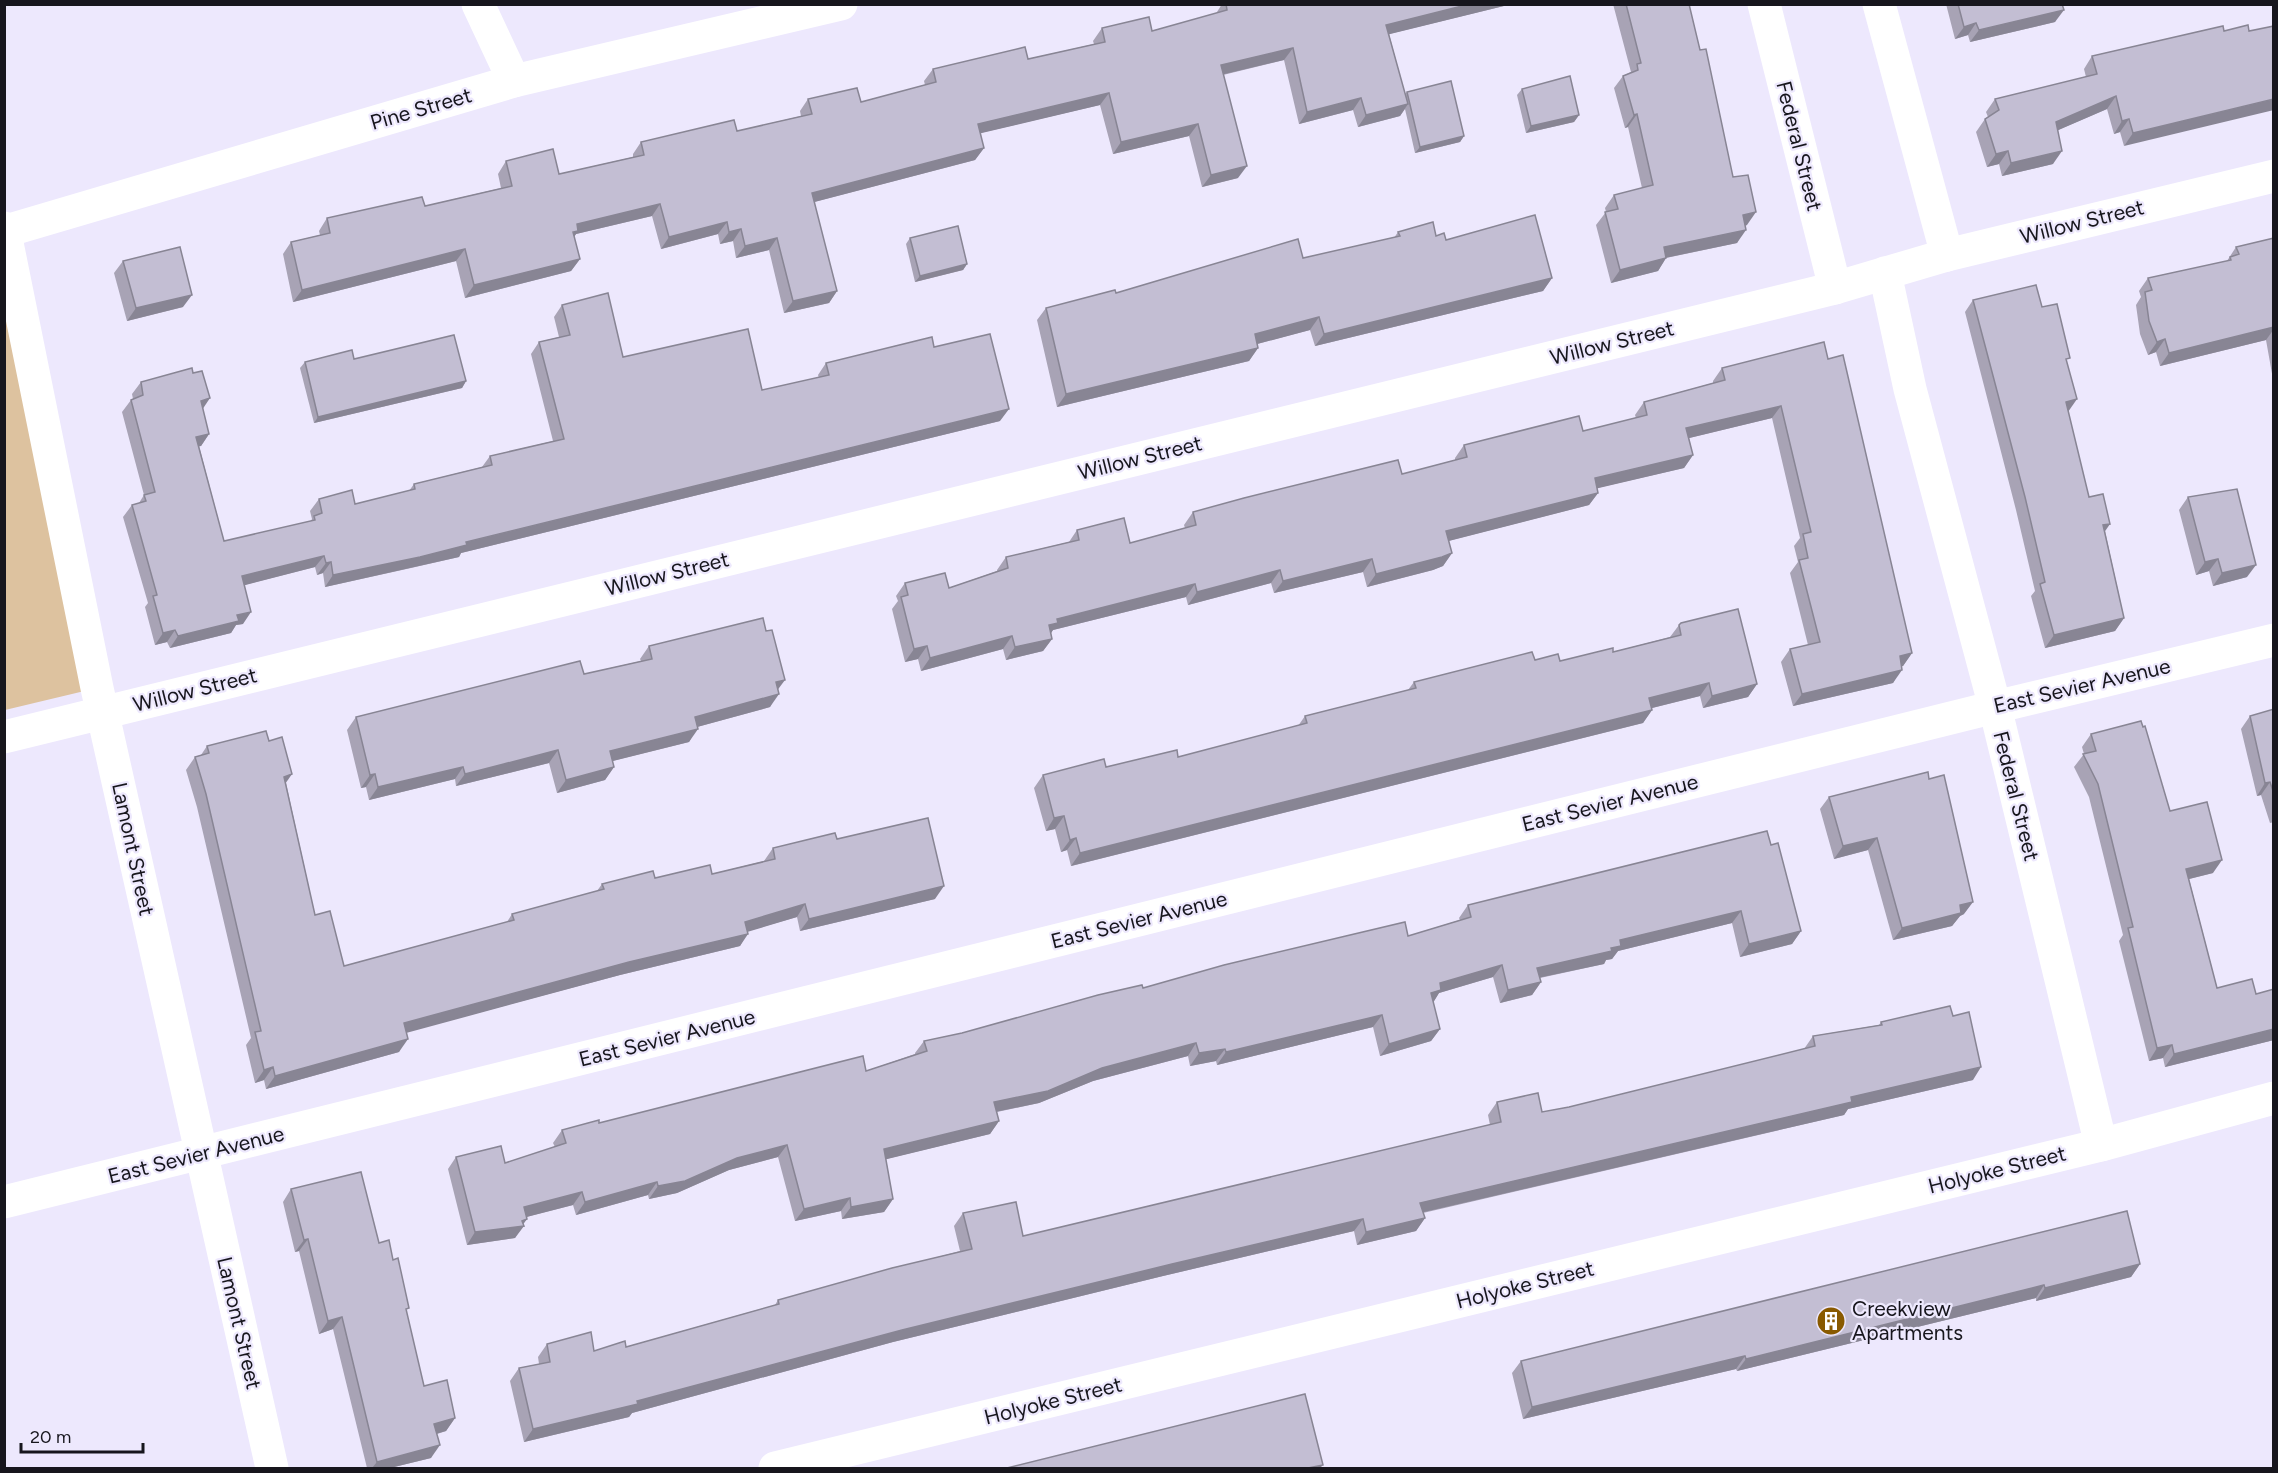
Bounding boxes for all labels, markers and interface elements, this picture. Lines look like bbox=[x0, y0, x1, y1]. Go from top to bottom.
street label: Federal Street bbox=[1771, 78, 1828, 213]
street label: Pine Street bbox=[367, 82, 474, 135]
street label: Willow Street bbox=[2017, 194, 2146, 249]
street label: Willow Street bbox=[1547, 315, 1676, 370]
street label: Willow Street bbox=[1075, 430, 1204, 485]
street label: Willow Street bbox=[602, 546, 731, 601]
street label: East Sevier Avenue bbox=[1991, 653, 2173, 718]
street label: Willow Street bbox=[130, 662, 259, 717]
street label: Federal Street bbox=[1988, 728, 2045, 863]
street label: East Sevier Avenue bbox=[1519, 769, 1701, 837]
street label: Lamont Street bbox=[107, 780, 160, 918]
street label: East Sevier Avenue bbox=[1048, 886, 1230, 954]
street label: East Sevier Avenue bbox=[576, 1004, 758, 1072]
street label: East Sevier Avenue bbox=[105, 1121, 287, 1189]
street label: Holyoke Street bbox=[1925, 1140, 2068, 1199]
street label: Lamont Street bbox=[212, 1254, 267, 1392]
street label: Holyoke Street bbox=[1453, 1255, 1596, 1314]
place label: Creekview Apartments bbox=[1852, 1296, 1963, 1345]
building icon: Creekview Apartments bbox=[1815, 1305, 1847, 1337]
street label: Holyoke Street bbox=[981, 1371, 1124, 1430]
scale bar bbox=[21, 1416, 142, 1454]
text: 20 m bbox=[30, 1426, 71, 1448]

